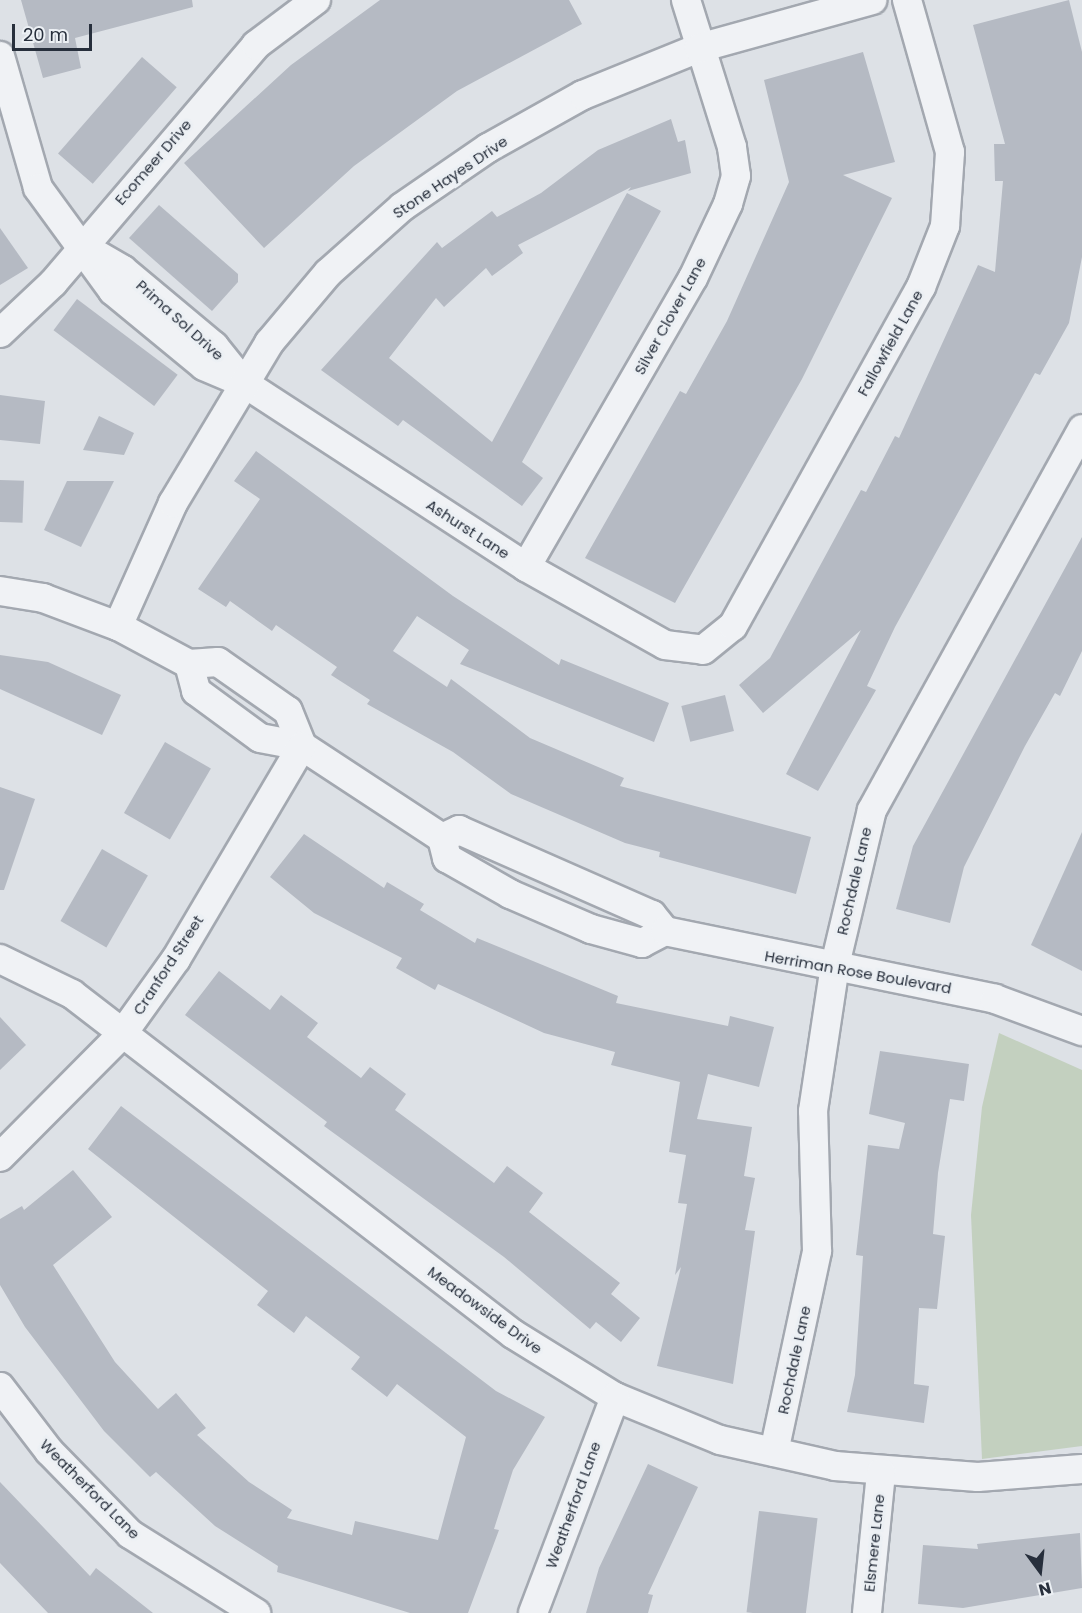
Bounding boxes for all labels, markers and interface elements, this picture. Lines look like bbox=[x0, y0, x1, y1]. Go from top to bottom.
scale bar bbox=[15, 12, 94, 50]
text: 20 m bbox=[23, 22, 68, 47]
street label: Ecomeer Drive bbox=[111, 115, 195, 209]
street label: Stone Hayes Drive bbox=[389, 132, 511, 222]
street label: Silver Clover Lane bbox=[630, 254, 710, 378]
street label: Prima Sol Drive bbox=[133, 276, 227, 364]
street label: Fallowfield Lane bbox=[853, 287, 927, 399]
street label: Ashurst Lane bbox=[423, 495, 513, 563]
street label: Rochdale Lane bbox=[833, 825, 875, 937]
street label: Cranford Street bbox=[129, 912, 207, 1018]
street label: Herriman Rose Boulevard bbox=[763, 947, 953, 997]
street label: Meadowside Drive bbox=[424, 1262, 546, 1358]
street label: Rochdale Lane bbox=[774, 1304, 814, 1416]
street label: Weatherford Lane bbox=[36, 1435, 144, 1543]
street label: Weatherford Lane bbox=[542, 1439, 604, 1571]
street label: Elsmere Lane bbox=[860, 1493, 888, 1593]
north arrow bbox=[1010, 1541, 1070, 1601]
text: N bbox=[1036, 1576, 1054, 1602]

